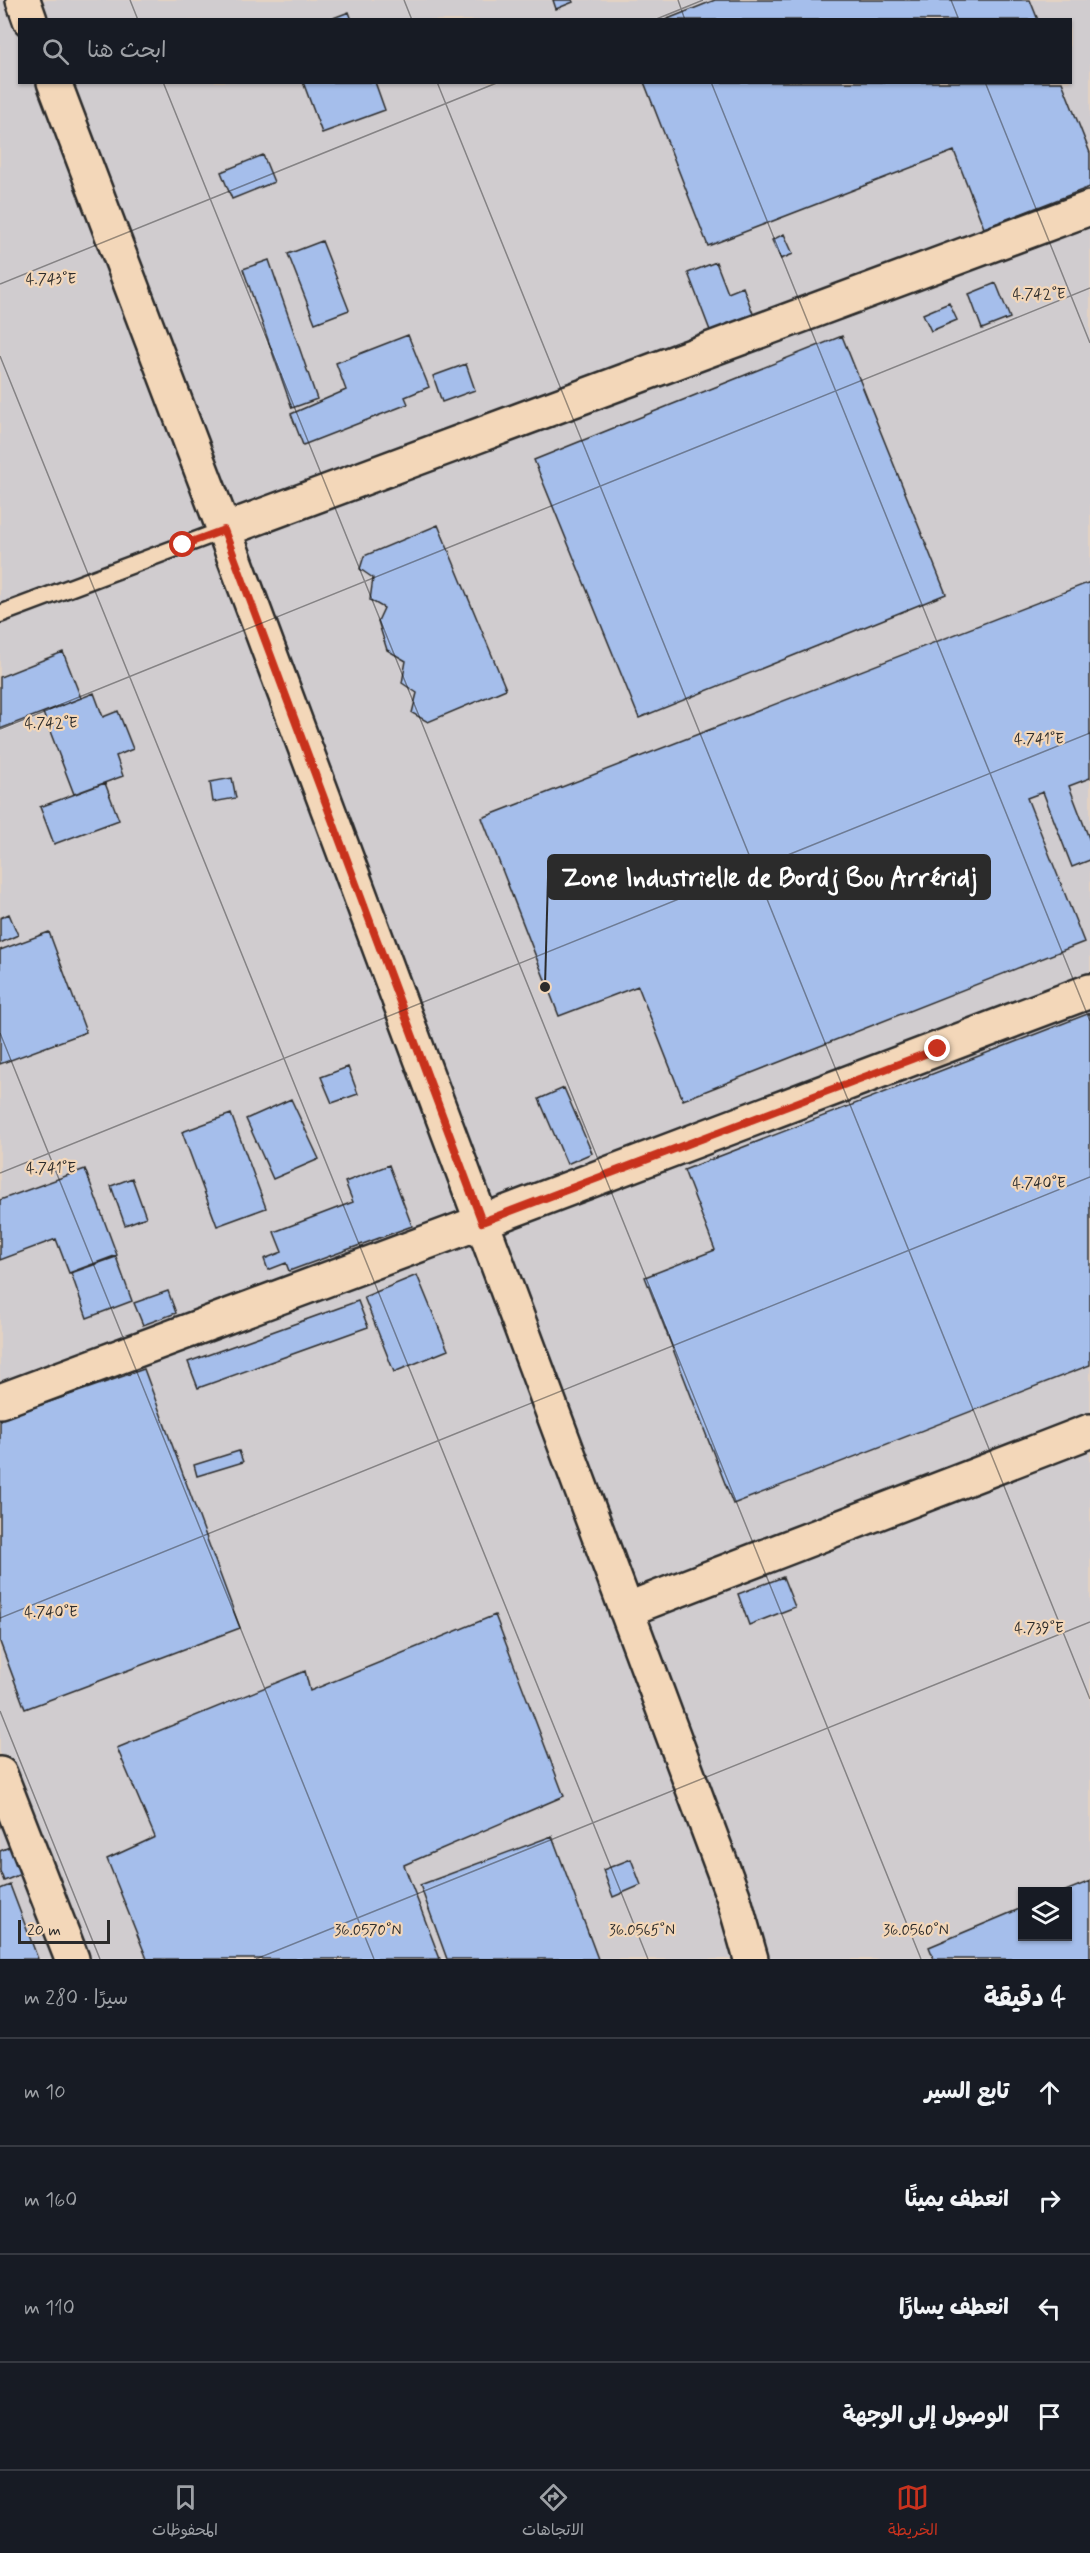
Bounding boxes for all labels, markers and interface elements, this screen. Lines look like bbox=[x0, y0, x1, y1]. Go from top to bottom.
search box bbox=[18, 18, 1072, 84]
icon: search bbox=[39, 35, 72, 68]
text: ابحث هنا bbox=[87, 37, 167, 65]
text: 4.743°E bbox=[26, 270, 76, 290]
text: 4.742°E bbox=[1012, 285, 1066, 305]
route start bbox=[169, 531, 195, 557]
text: 4.742°E bbox=[24, 714, 78, 734]
text: 4.741°E bbox=[1014, 730, 1064, 750]
callout: Zone Industrielle de Bordj Bou Arréridj bbox=[548, 855, 990, 899]
text: Zone Industrielle de Bordj Bou Arréridj bbox=[561, 862, 977, 897]
route end bbox=[924, 1035, 950, 1061]
text: 4.741°E bbox=[26, 1159, 76, 1179]
text: 4.740°E bbox=[1012, 1174, 1066, 1194]
text: 4.740°E bbox=[24, 1603, 78, 1623]
text: 4.739°E bbox=[1014, 1619, 1064, 1639]
map controls bbox=[1018, 1887, 1072, 1941]
button: layers bbox=[1018, 1887, 1072, 1941]
scale bar bbox=[18, 1917, 110, 1944]
text: 20 m bbox=[27, 1920, 61, 1941]
text: 36.0570°N bbox=[335, 1921, 401, 1941]
text: 36.0565°N bbox=[609, 1921, 675, 1941]
text: 36.0560°N bbox=[883, 1921, 949, 1941]
text: 4 دقيقة bbox=[984, 1982, 1066, 2016]
text: سيرًا · 280 m bbox=[24, 1985, 128, 2012]
icon: ahead bbox=[1033, 2076, 1066, 2109]
text: تابع السير bbox=[925, 2078, 1009, 2106]
text: 10 m bbox=[24, 2079, 66, 2106]
icon: right bbox=[1033, 2184, 1066, 2217]
text: انعطف يمينًا bbox=[905, 2186, 1009, 2214]
text: 160 m bbox=[24, 2187, 77, 2214]
icon: left bbox=[1033, 2292, 1066, 2325]
text: انعطف يسارًا bbox=[899, 2294, 1009, 2322]
text: 110 m bbox=[24, 2295, 75, 2322]
icon: arrive bbox=[1033, 2400, 1066, 2433]
text: الوصول إلى الوجهة bbox=[842, 2402, 1009, 2430]
tab: المحفوظات bbox=[152, 2481, 218, 2544]
tab: الاتجاهات bbox=[522, 2481, 584, 2544]
tab: الخريطة bbox=[888, 2481, 938, 2544]

